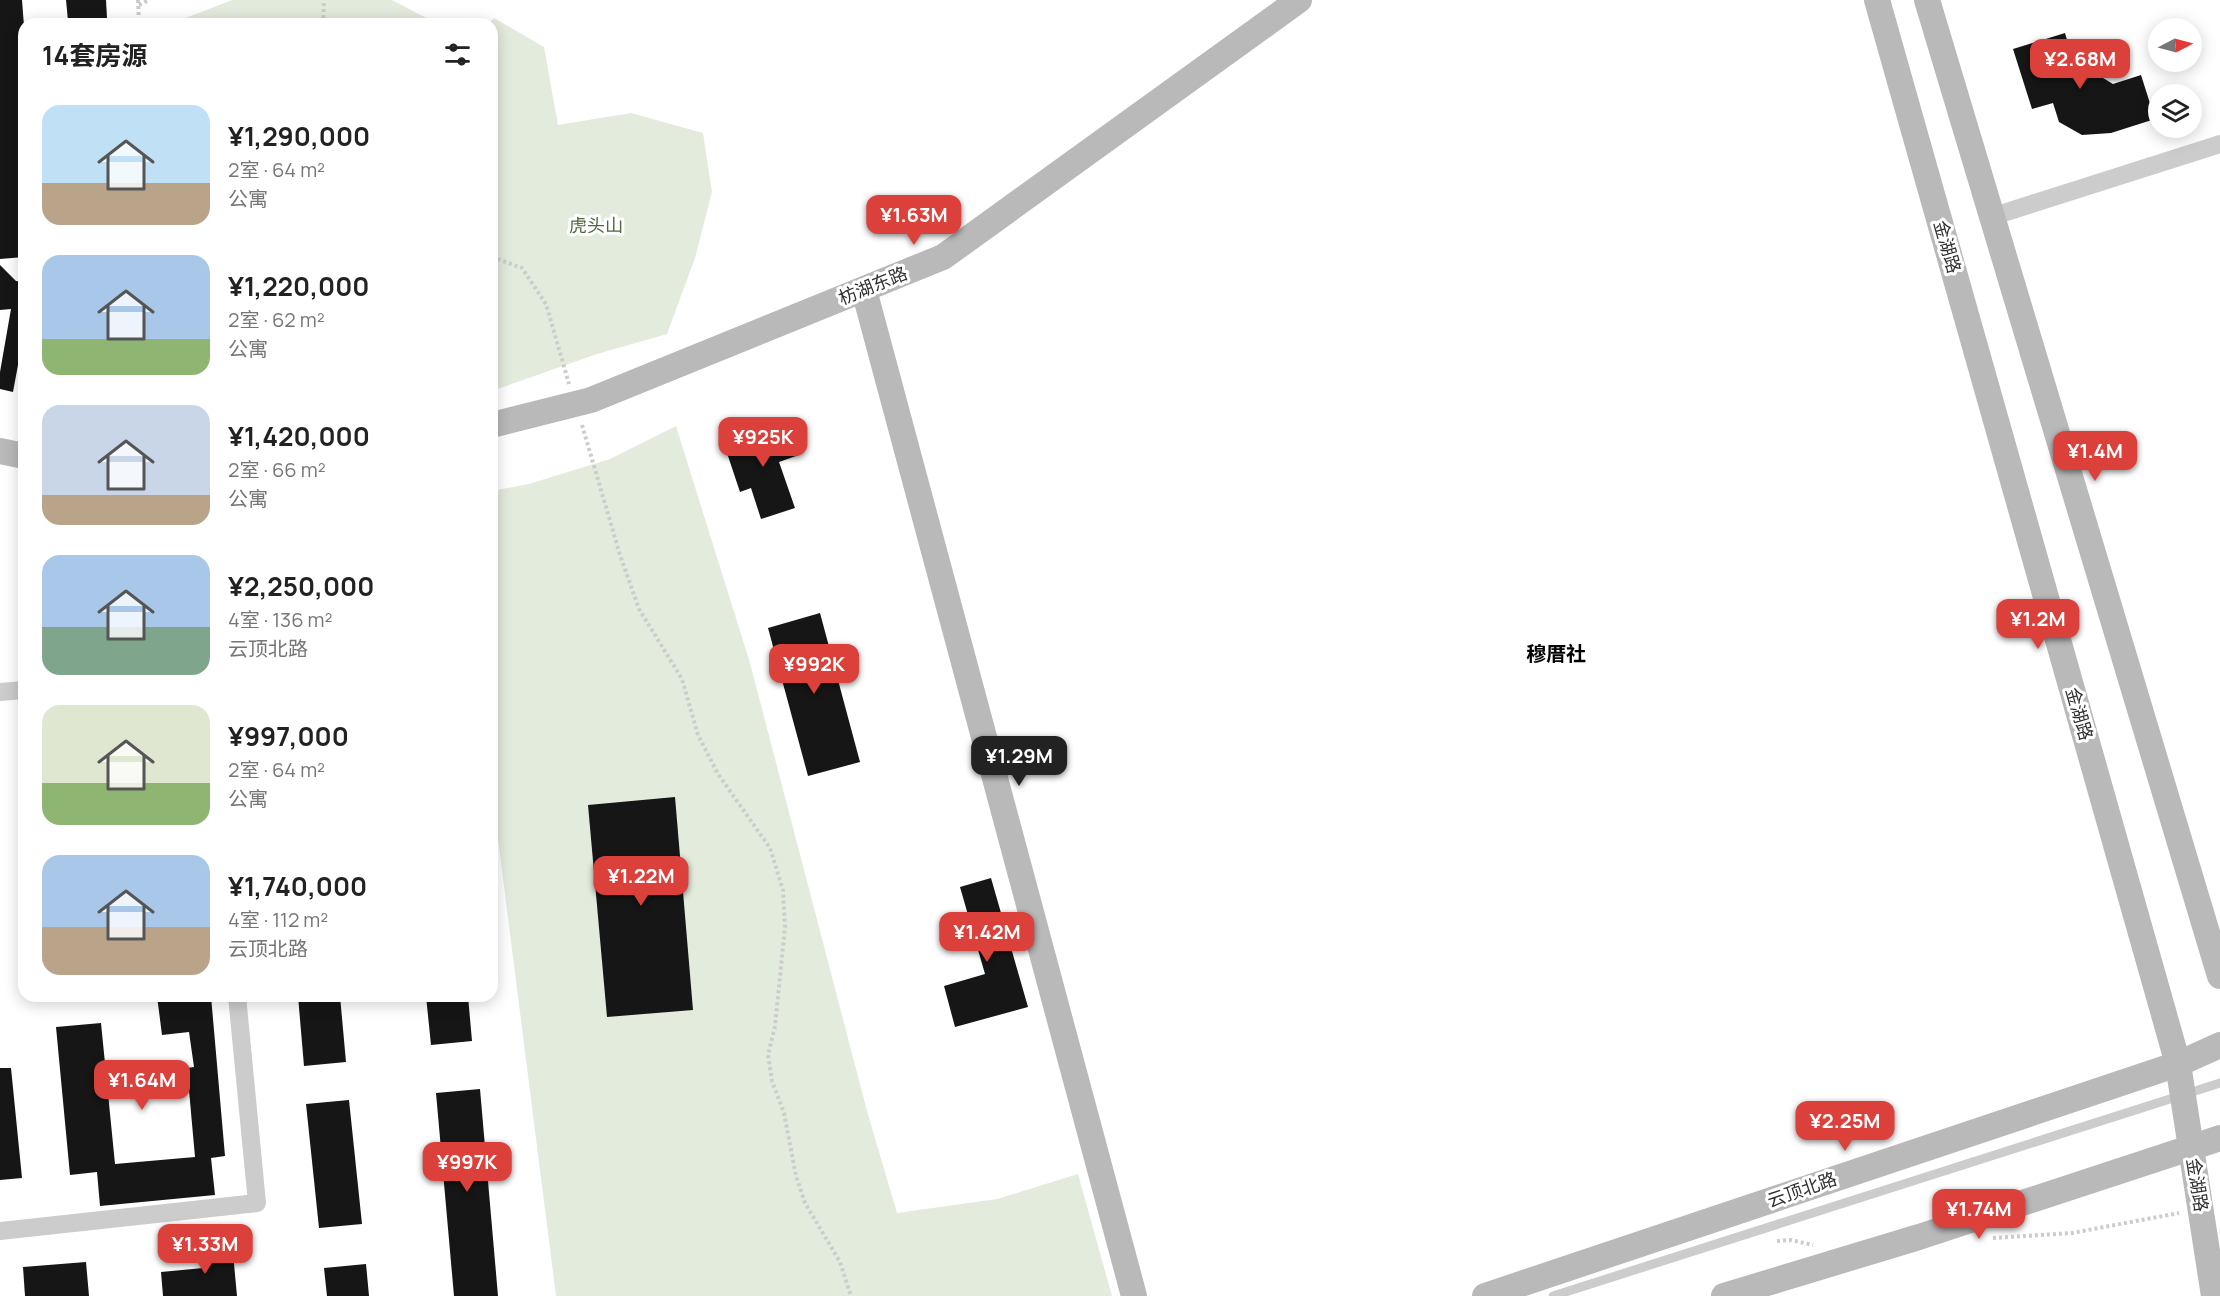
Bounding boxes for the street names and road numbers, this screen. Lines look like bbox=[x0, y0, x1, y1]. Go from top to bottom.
street label: 金湖路 bbox=[1929, 217, 1967, 276]
street label: 枋湖东路 bbox=[835, 260, 910, 310]
street label: 金湖路 bbox=[2061, 684, 2099, 743]
street label: 金湖路 bbox=[2182, 1156, 2214, 1213]
street label: 云顶北路 bbox=[1764, 1166, 1840, 1212]

